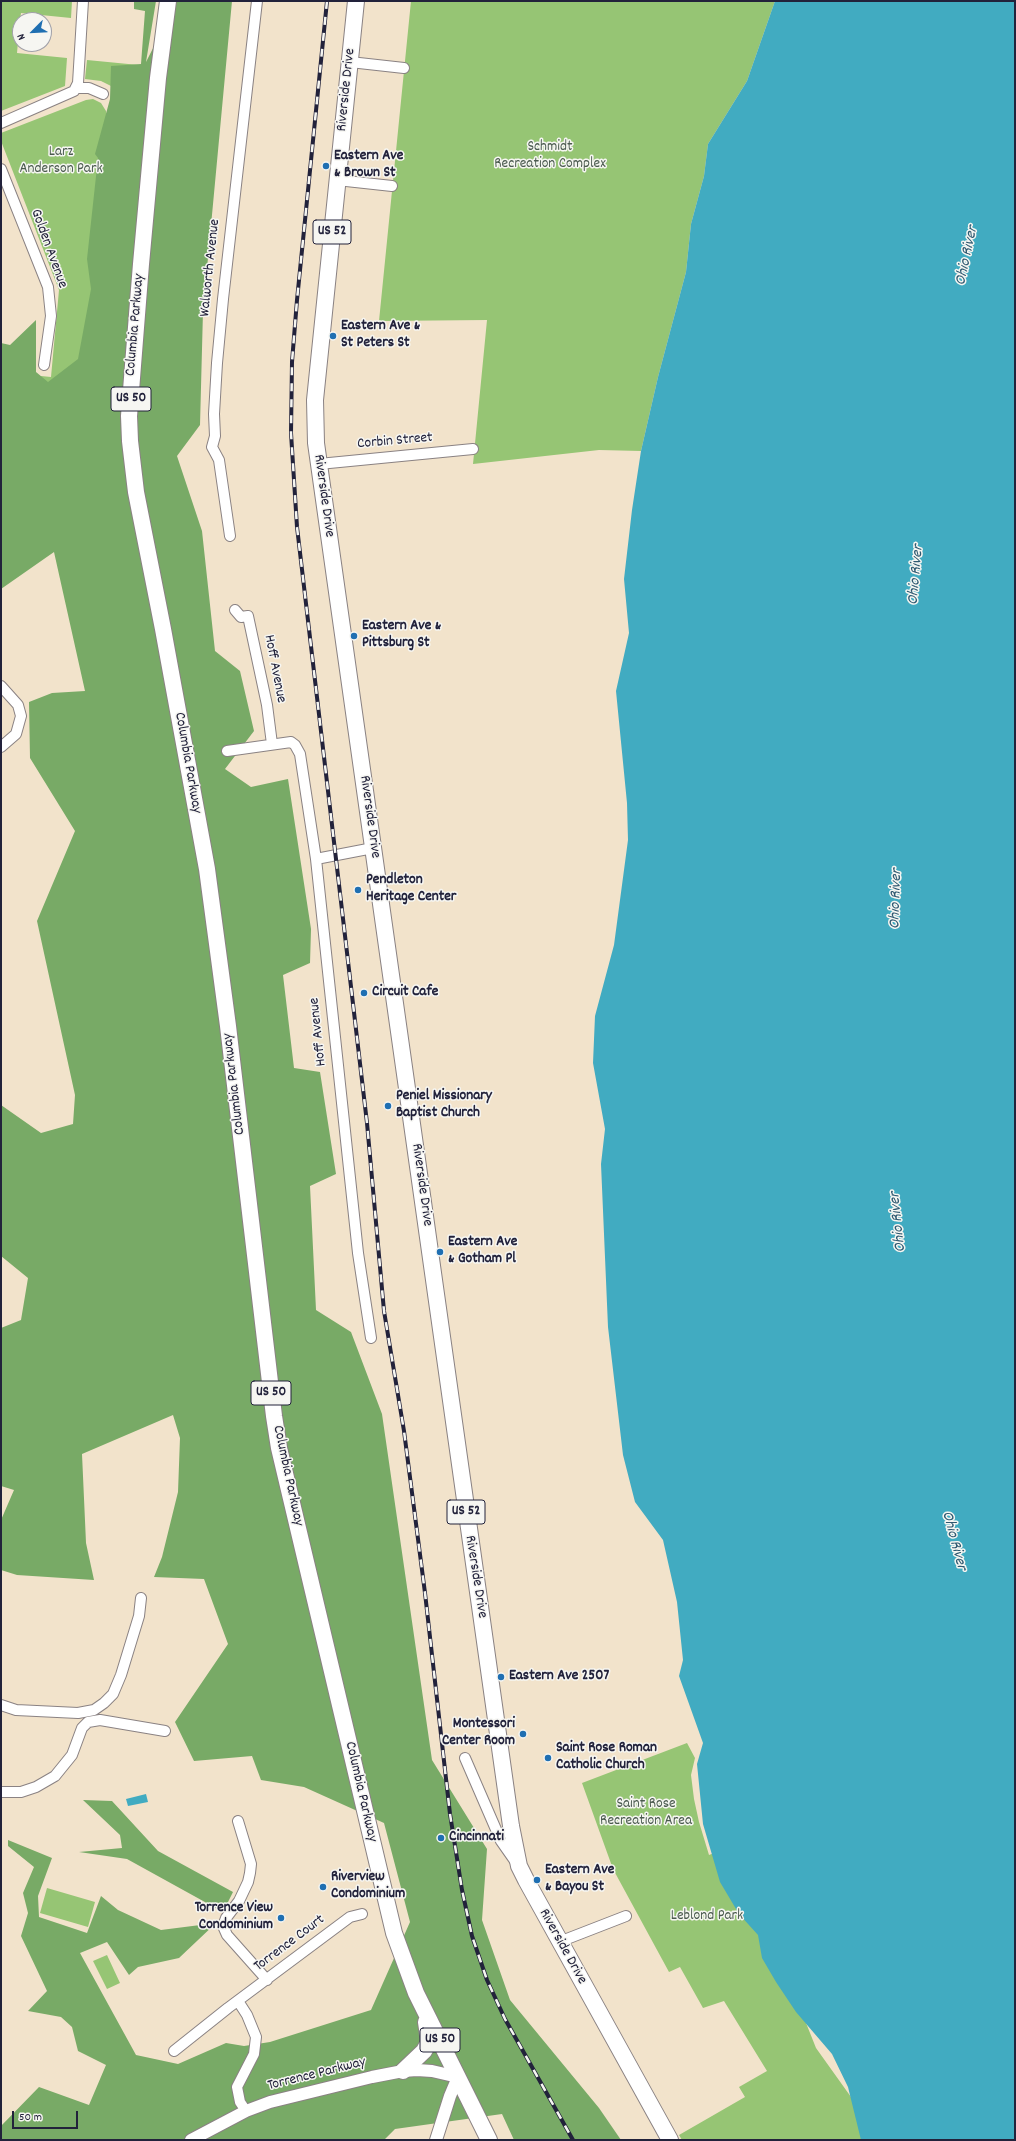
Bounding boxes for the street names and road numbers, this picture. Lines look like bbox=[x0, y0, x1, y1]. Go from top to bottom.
street label: Riverside Drive bbox=[334, 48, 360, 132]
street label: Golden Avenue bbox=[25, 207, 71, 291]
street label: Walworth Avenue bbox=[197, 218, 225, 318]
road number: US 52 bbox=[313, 220, 351, 244]
street label: Columbia Parkway bbox=[123, 273, 149, 377]
road number: US 50 bbox=[111, 387, 151, 411]
street label: Corbin Street bbox=[357, 430, 433, 454]
street label: Riverside Drive bbox=[308, 453, 338, 539]
street label: Hoff Avenue bbox=[259, 633, 289, 705]
street label: Columbia Parkway bbox=[169, 711, 205, 815]
street label: Riverside Drive bbox=[354, 774, 384, 860]
street label: Hoff Avenue bbox=[306, 997, 332, 1067]
street label: Columbia Parkway bbox=[220, 1032, 250, 1136]
street label: Riverside Drive bbox=[406, 1142, 436, 1228]
road number: US 50 bbox=[251, 1381, 291, 1405]
street label: Columbia Parkway bbox=[268, 1424, 306, 1528]
road number: US 52 bbox=[447, 1500, 485, 1524]
street label: Riverside Drive bbox=[460, 1534, 490, 1620]
street label: Columbia Parkway bbox=[340, 1740, 380, 1844]
street label: Riverside Drive bbox=[534, 1906, 590, 1988]
street label: Torrence Court bbox=[251, 1912, 329, 1976]
road number: US 50 bbox=[420, 2028, 460, 2052]
street label: Torrence Parkway bbox=[266, 2054, 368, 2096]

